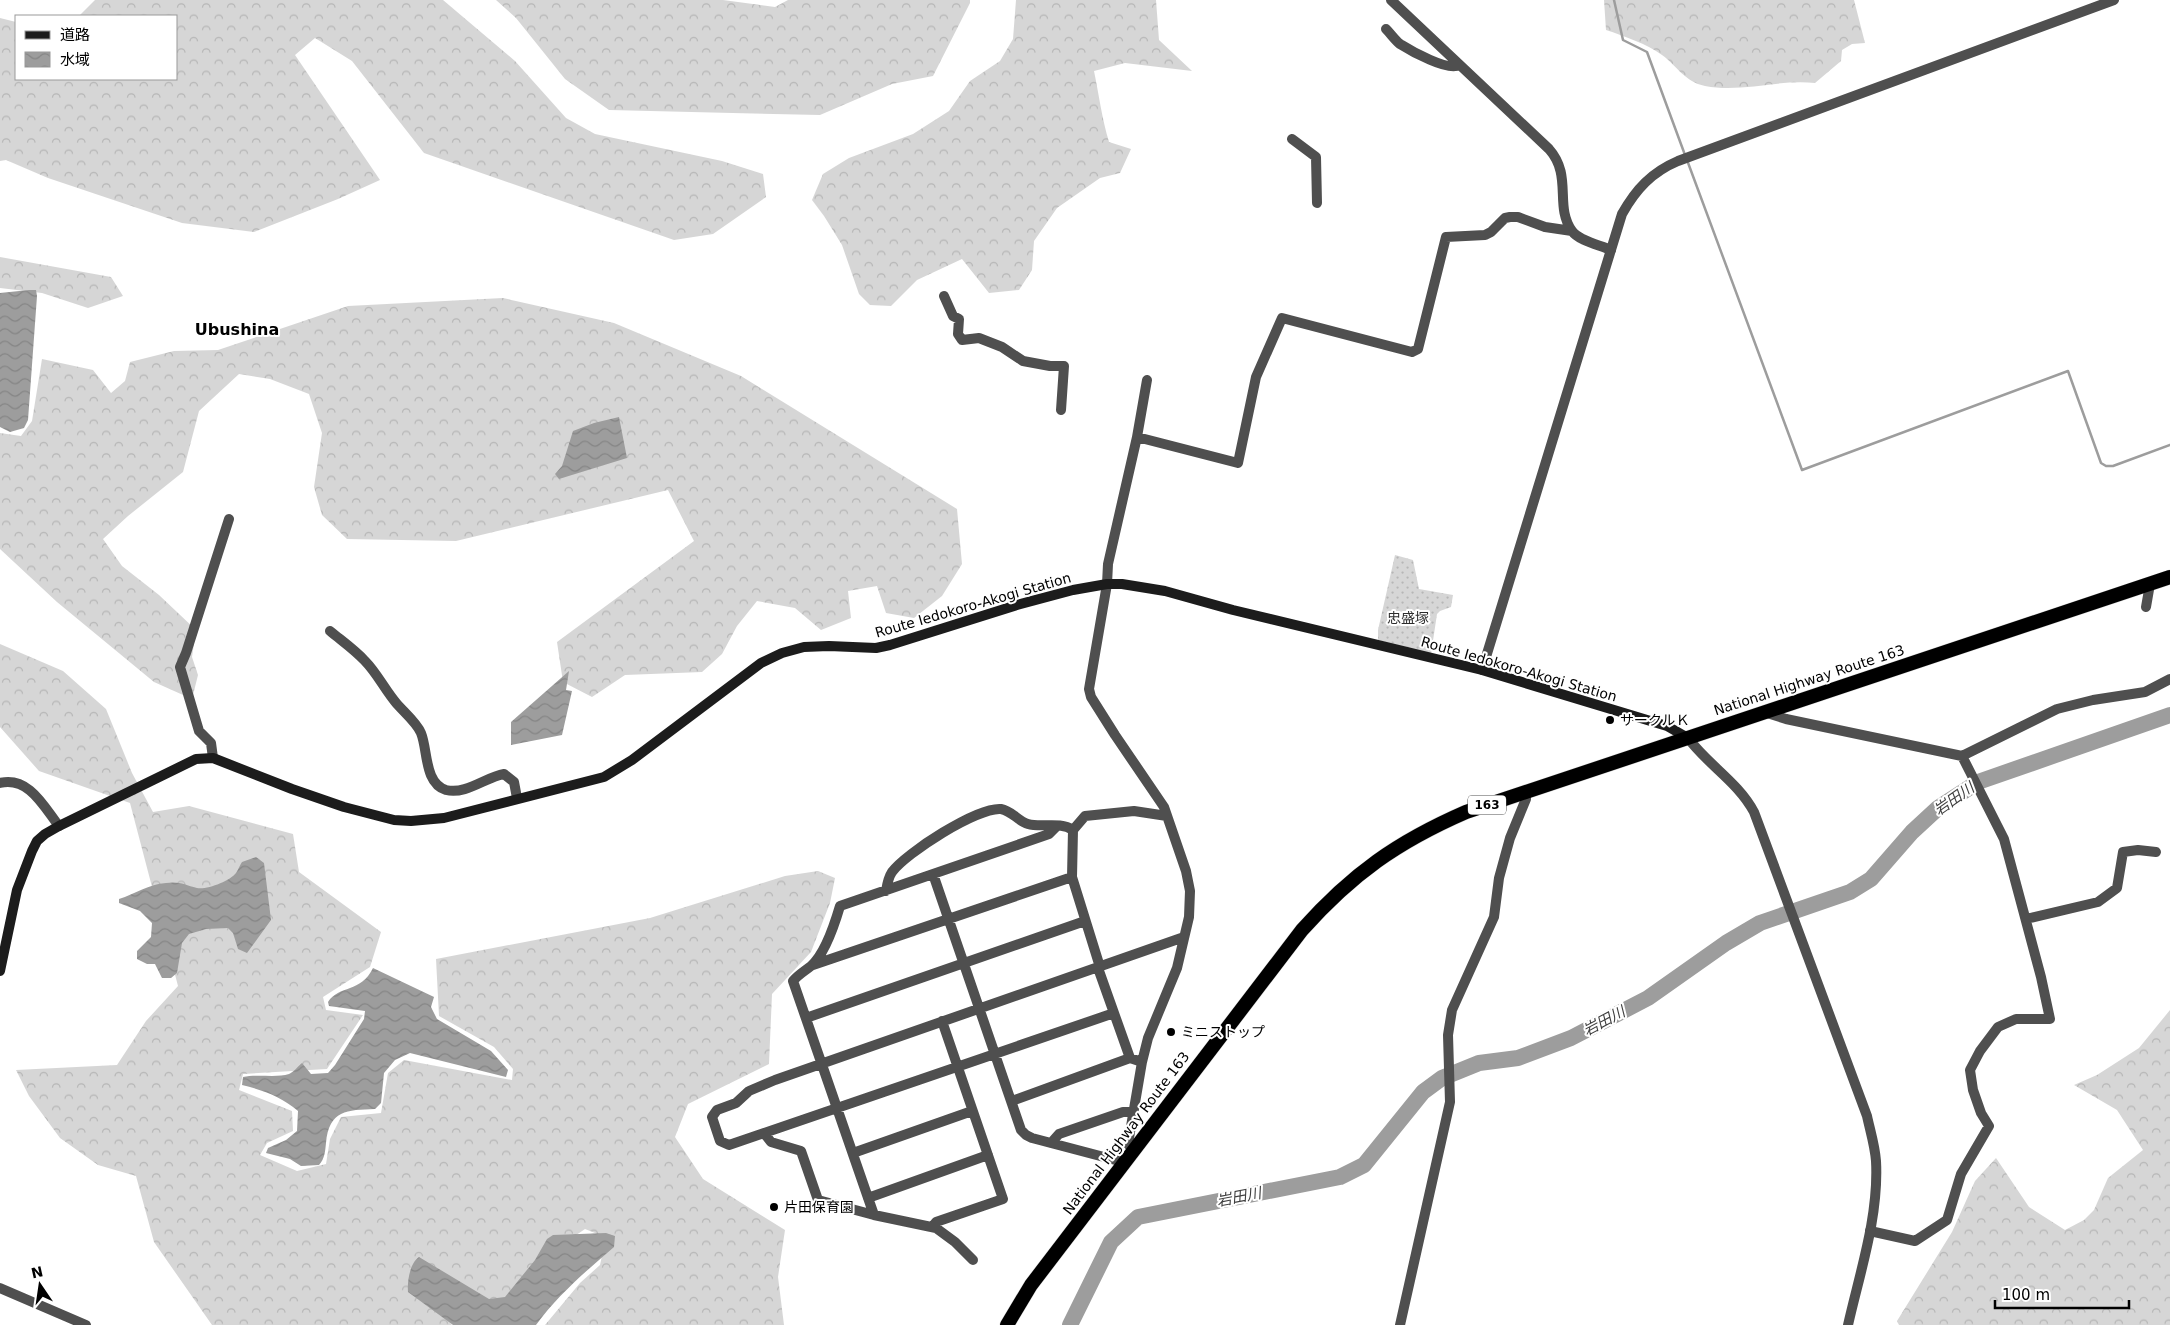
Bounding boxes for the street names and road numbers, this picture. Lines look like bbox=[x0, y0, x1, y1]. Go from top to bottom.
street label: Route Iedokoro-Akogi Station bbox=[873, 569, 1073, 641]
street label: Route Iedokoro-Akogi Station bbox=[1419, 633, 1619, 705]
street label: National Highway Route 163 bbox=[1712, 642, 1906, 718]
road number: 163 bbox=[1468, 796, 1506, 814]
street label: National Highway Route 163 bbox=[1060, 1049, 1192, 1217]

